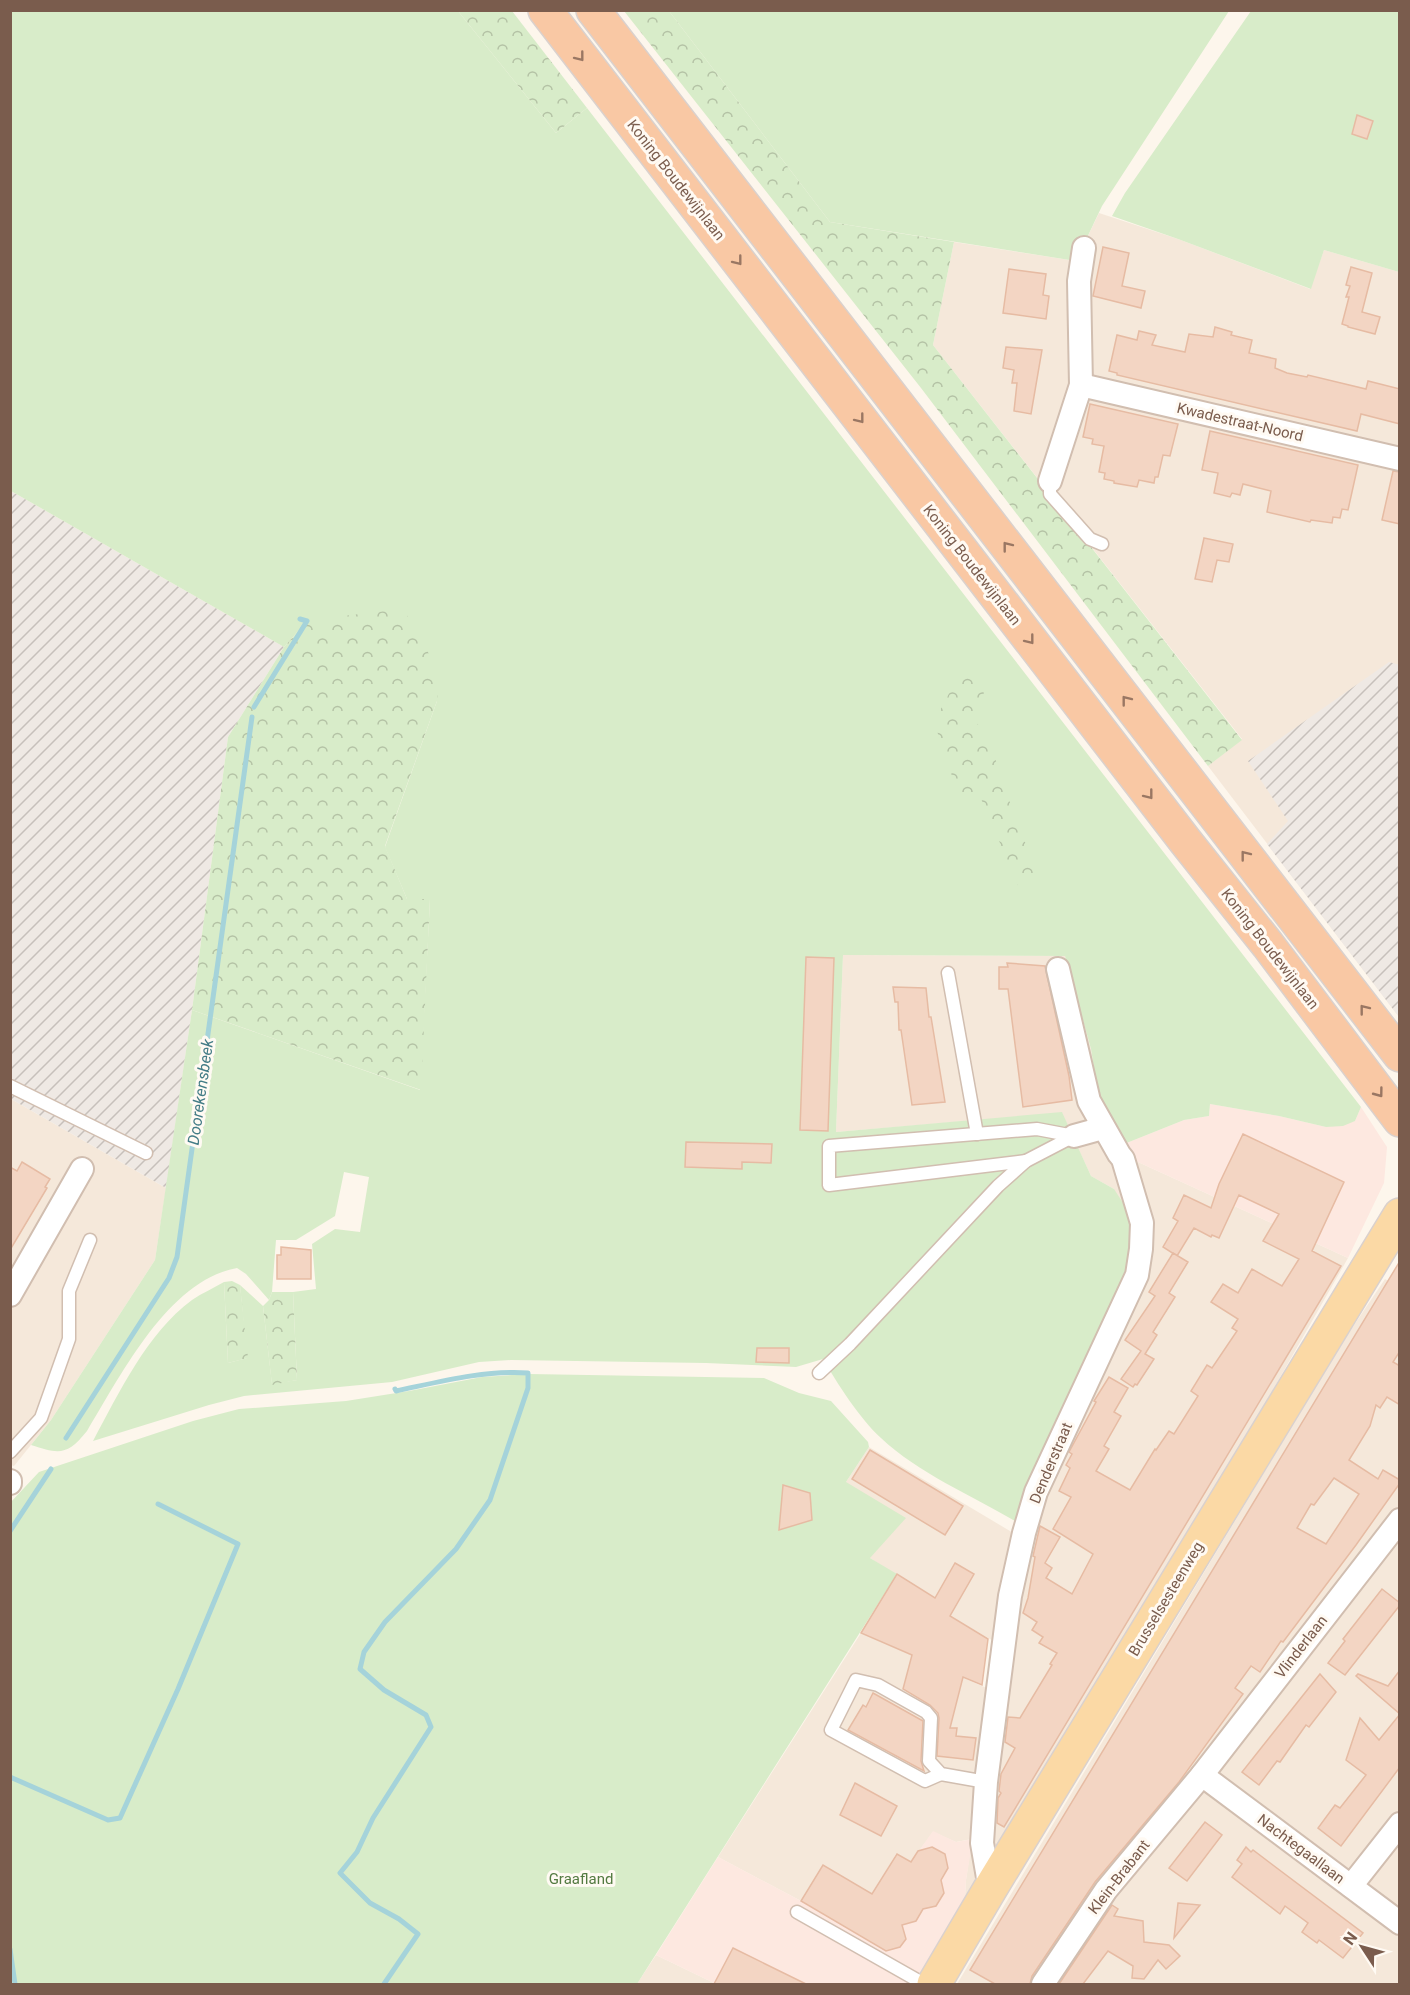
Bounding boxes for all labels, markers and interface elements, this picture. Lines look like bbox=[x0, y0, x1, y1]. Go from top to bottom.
one-way arrow bbox=[573, 50, 584, 61]
street label: Koning Boudewijnlaan bbox=[623, 116, 729, 244]
one-way arrow bbox=[730, 254, 741, 265]
street label: Kwadestraat-Noord bbox=[1175, 399, 1305, 445]
one-way arrow bbox=[852, 413, 863, 424]
street label: Koning Boudewijnlaan bbox=[919, 501, 1025, 629]
one-way arrow bbox=[1003, 541, 1014, 552]
one-way arrow bbox=[1023, 634, 1034, 645]
one-way arrow bbox=[1122, 696, 1133, 707]
one-way arrow bbox=[1142, 788, 1153, 799]
one-way arrow bbox=[1241, 850, 1252, 861]
street label: Koning Boudewijnlaan bbox=[1217, 885, 1323, 1013]
one-way arrow bbox=[1360, 1005, 1371, 1016]
water label: Doorekensbeek bbox=[184, 1037, 217, 1146]
one-way arrow bbox=[1372, 1086, 1383, 1097]
street label: Denderstraat bbox=[1026, 1420, 1076, 1506]
street label: Brusselsesteenweg bbox=[1125, 1539, 1207, 1659]
street label: Vlinderlaan bbox=[1271, 1612, 1331, 1682]
street label: Nachtegaallaan bbox=[1254, 1810, 1348, 1888]
street label: Klein-Brabant bbox=[1084, 1836, 1154, 1918]
park label: Graafland bbox=[549, 1870, 613, 1888]
north arrow bbox=[1332, 1917, 1392, 1977]
text: N bbox=[1339, 1928, 1361, 1949]

